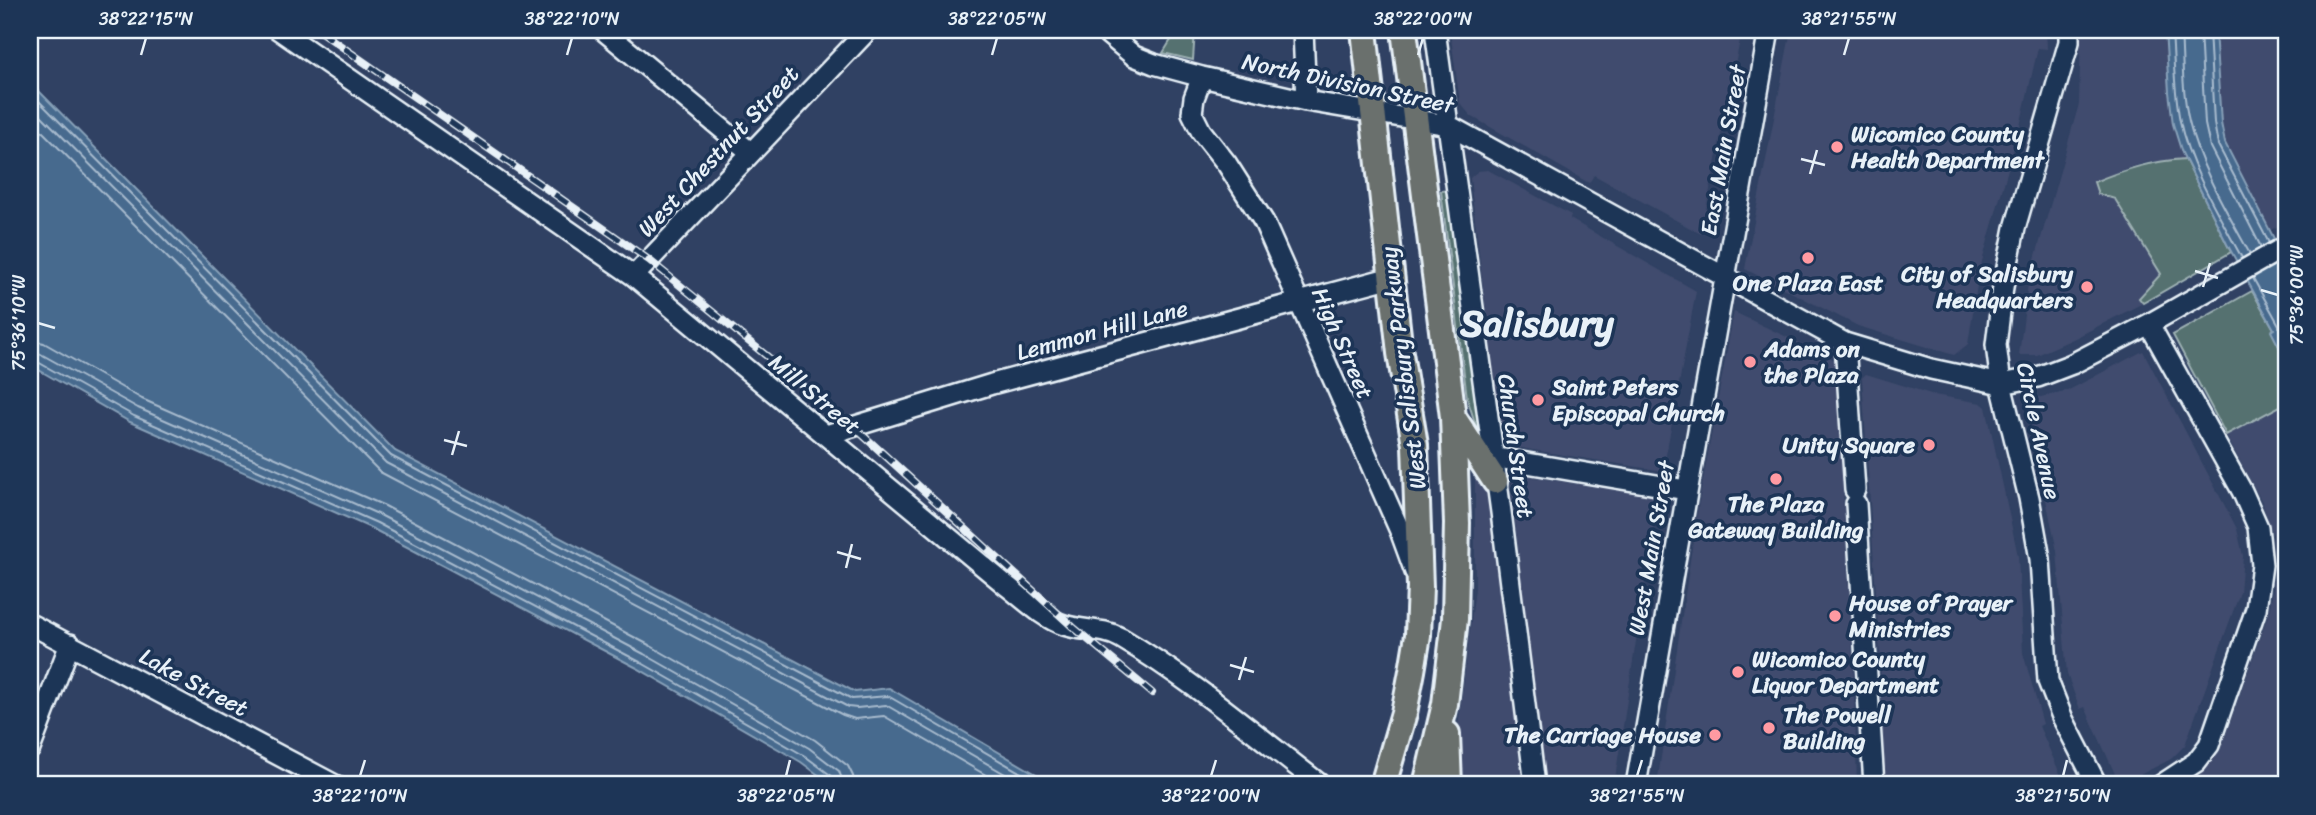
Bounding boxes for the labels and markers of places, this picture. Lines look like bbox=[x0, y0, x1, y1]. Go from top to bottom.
place label: Wicomico County Health Department bbox=[1850, 114, 2045, 181]
marker: Wicomico County Health Department bbox=[1829, 139, 1845, 155]
marker: One Plaza East bbox=[1800, 250, 1816, 266]
place label: City of Salisbury Headquarters bbox=[1900, 254, 2074, 321]
place label: One Plaza East bbox=[1733, 263, 1883, 304]
marker: City of Salisbury Headquarters bbox=[2079, 279, 2095, 295]
place label: Adams on the Plaza bbox=[1763, 329, 1861, 396]
marker: Adams on the Plaza bbox=[1742, 354, 1758, 370]
place label: Saint Peters Episcopal Church bbox=[1551, 367, 1725, 434]
marker: Saint Peters Episcopal Church bbox=[1530, 392, 1546, 408]
place label: Unity Square bbox=[1782, 425, 1915, 466]
marker: Unity Square bbox=[1921, 437, 1937, 453]
marker: The Plaza Gateway Building bbox=[1768, 471, 1784, 487]
place label: The Plaza Gateway Building bbox=[1687, 484, 1864, 551]
place label: House of Prayer Ministries bbox=[1848, 583, 2015, 650]
marker: House of Prayer Ministries bbox=[1827, 608, 1843, 624]
place label: Wicomico County Liquor Department bbox=[1752, 639, 1939, 706]
marker: Wicomico County Liquor Department bbox=[1730, 664, 1746, 680]
place label: The Powell Building bbox=[1783, 695, 1892, 762]
place label: The Carriage House bbox=[1504, 715, 1701, 756]
marker: The Powell Building bbox=[1761, 720, 1777, 736]
marker: The Carriage House bbox=[1707, 727, 1723, 743]

